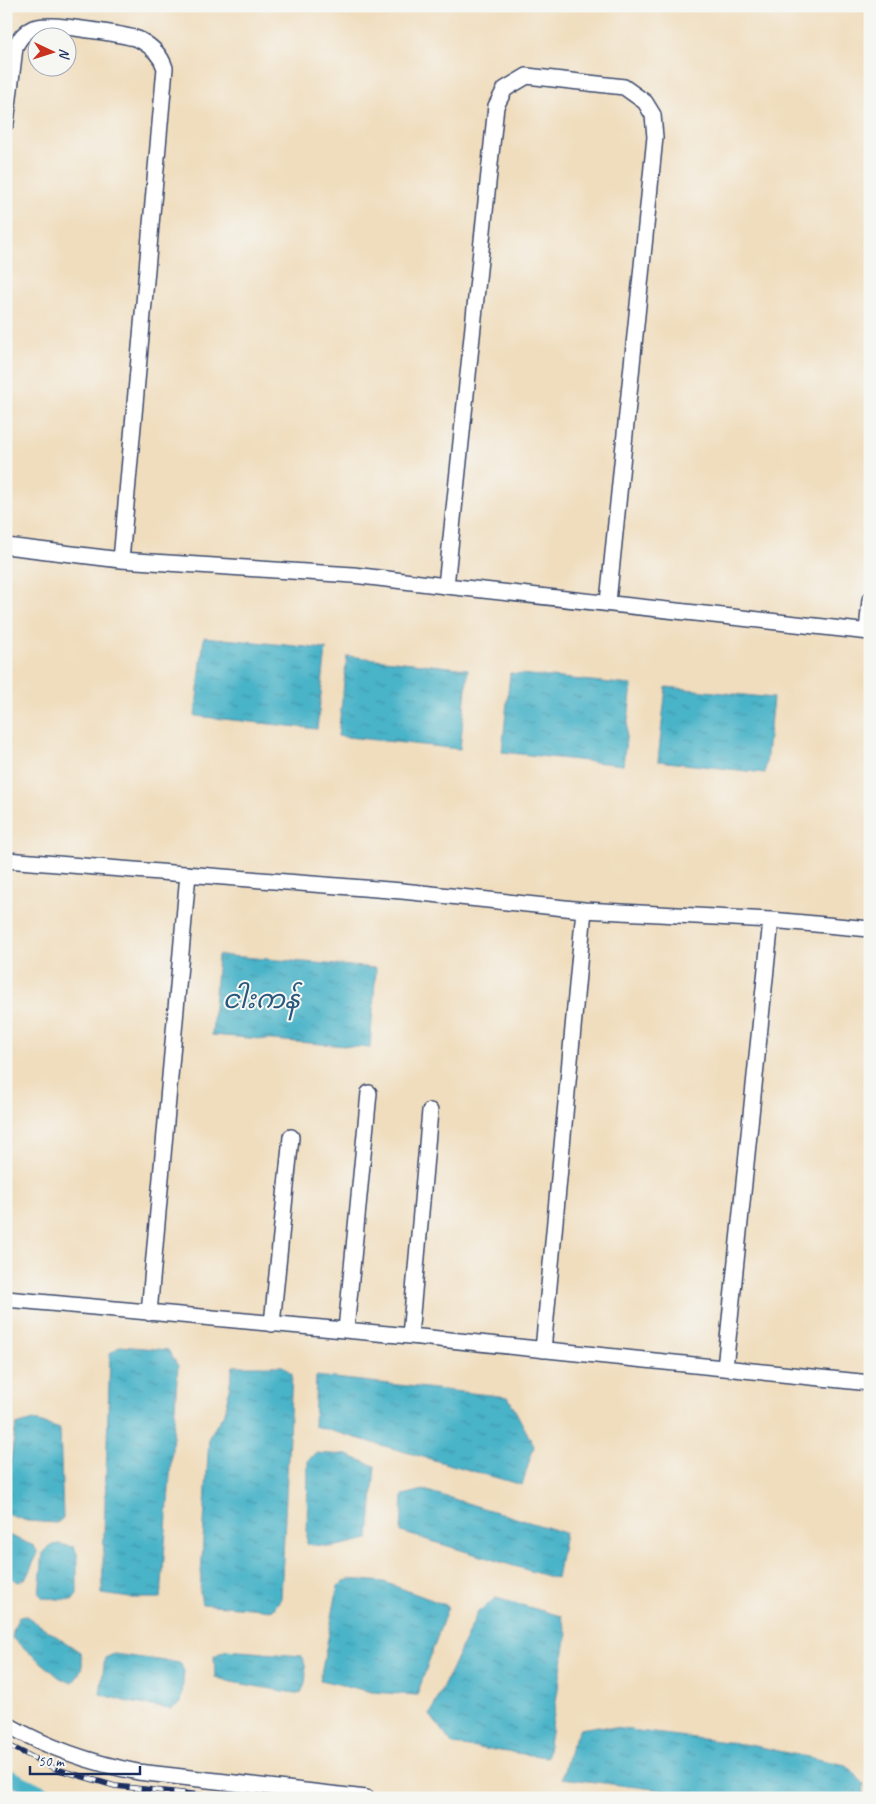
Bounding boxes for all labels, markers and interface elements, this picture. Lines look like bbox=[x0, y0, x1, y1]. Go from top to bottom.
north arrow bbox=[28, 28, 78, 78]
text: N bbox=[56, 48, 73, 60]
water label: ငါးကန် bbox=[223, 981, 304, 1021]
scale bar bbox=[30, 1744, 140, 1776]
text: 50 m bbox=[38, 1752, 65, 1771]

